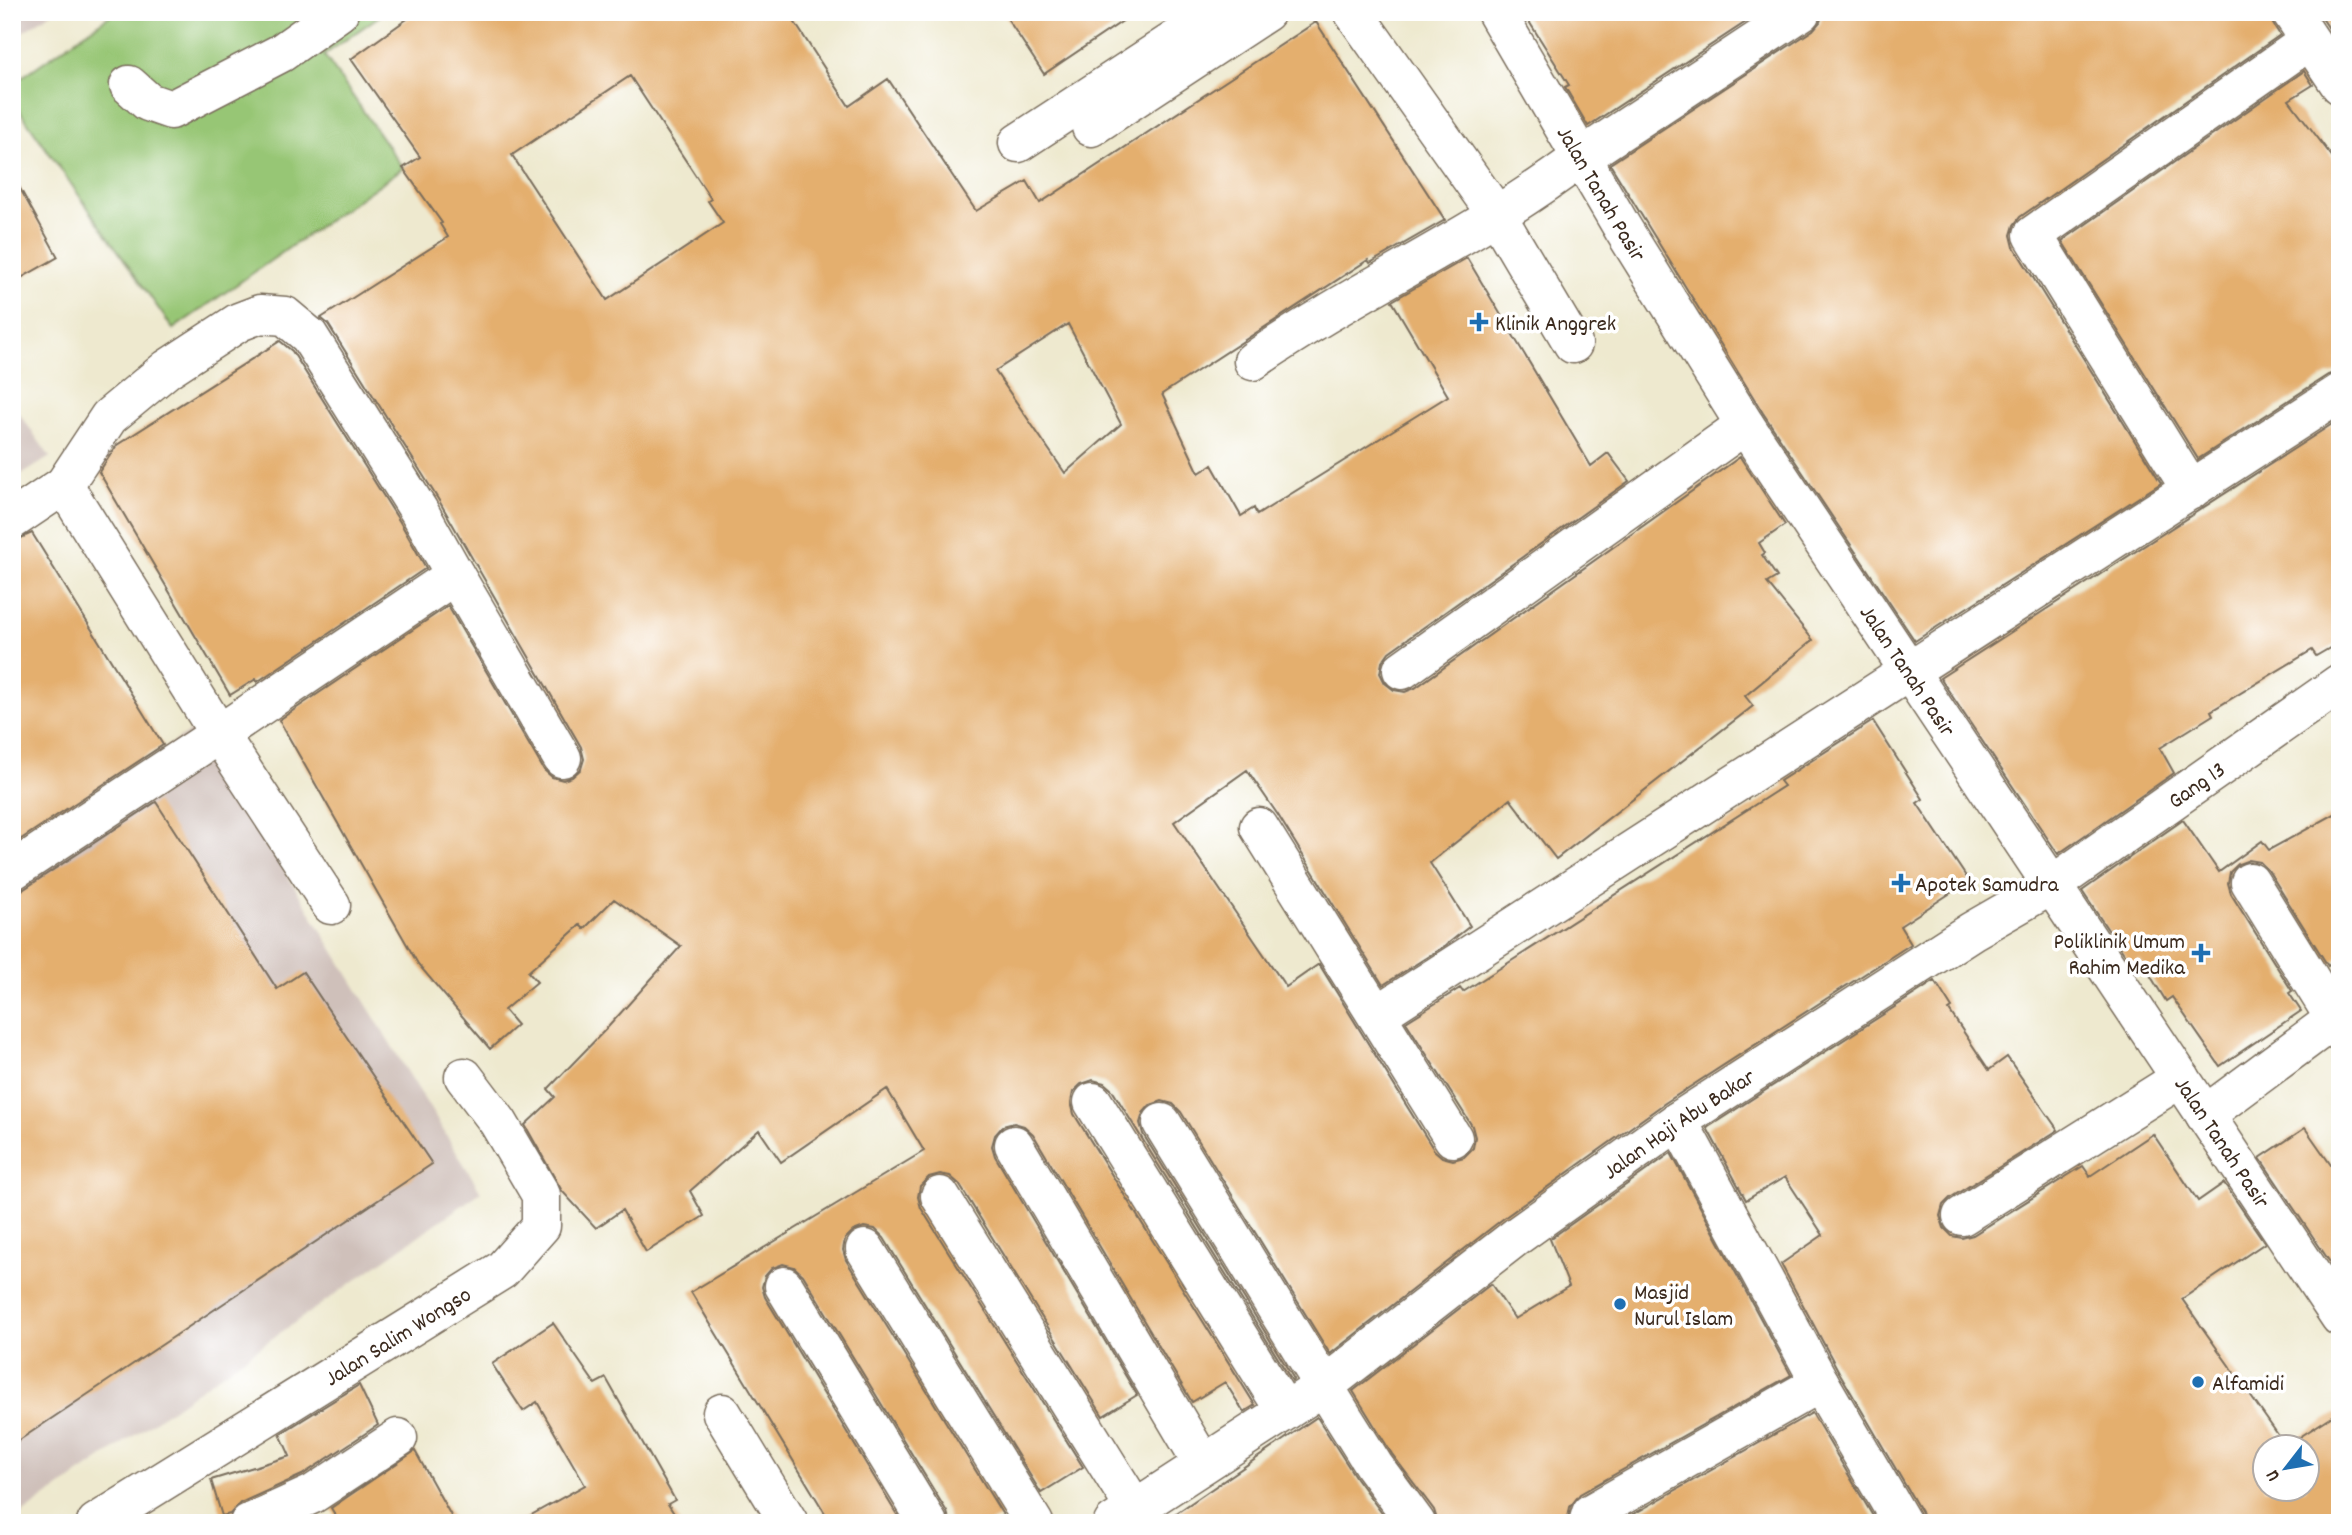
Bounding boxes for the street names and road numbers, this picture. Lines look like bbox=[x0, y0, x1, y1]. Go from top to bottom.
street label: Jalan Tanah Pasir bbox=[1546, 121, 1653, 269]
street label: Jalan Tanah Pasir bbox=[1850, 600, 1962, 745]
street label: Gang 13 bbox=[2162, 755, 2233, 819]
street label: Jalan Haji Abu Bakar bbox=[1597, 1062, 1763, 1189]
street label: Jalan Tanah Pasir bbox=[2164, 1071, 2277, 1217]
street label: Jalan Salim Wongso bbox=[319, 1280, 479, 1396]

